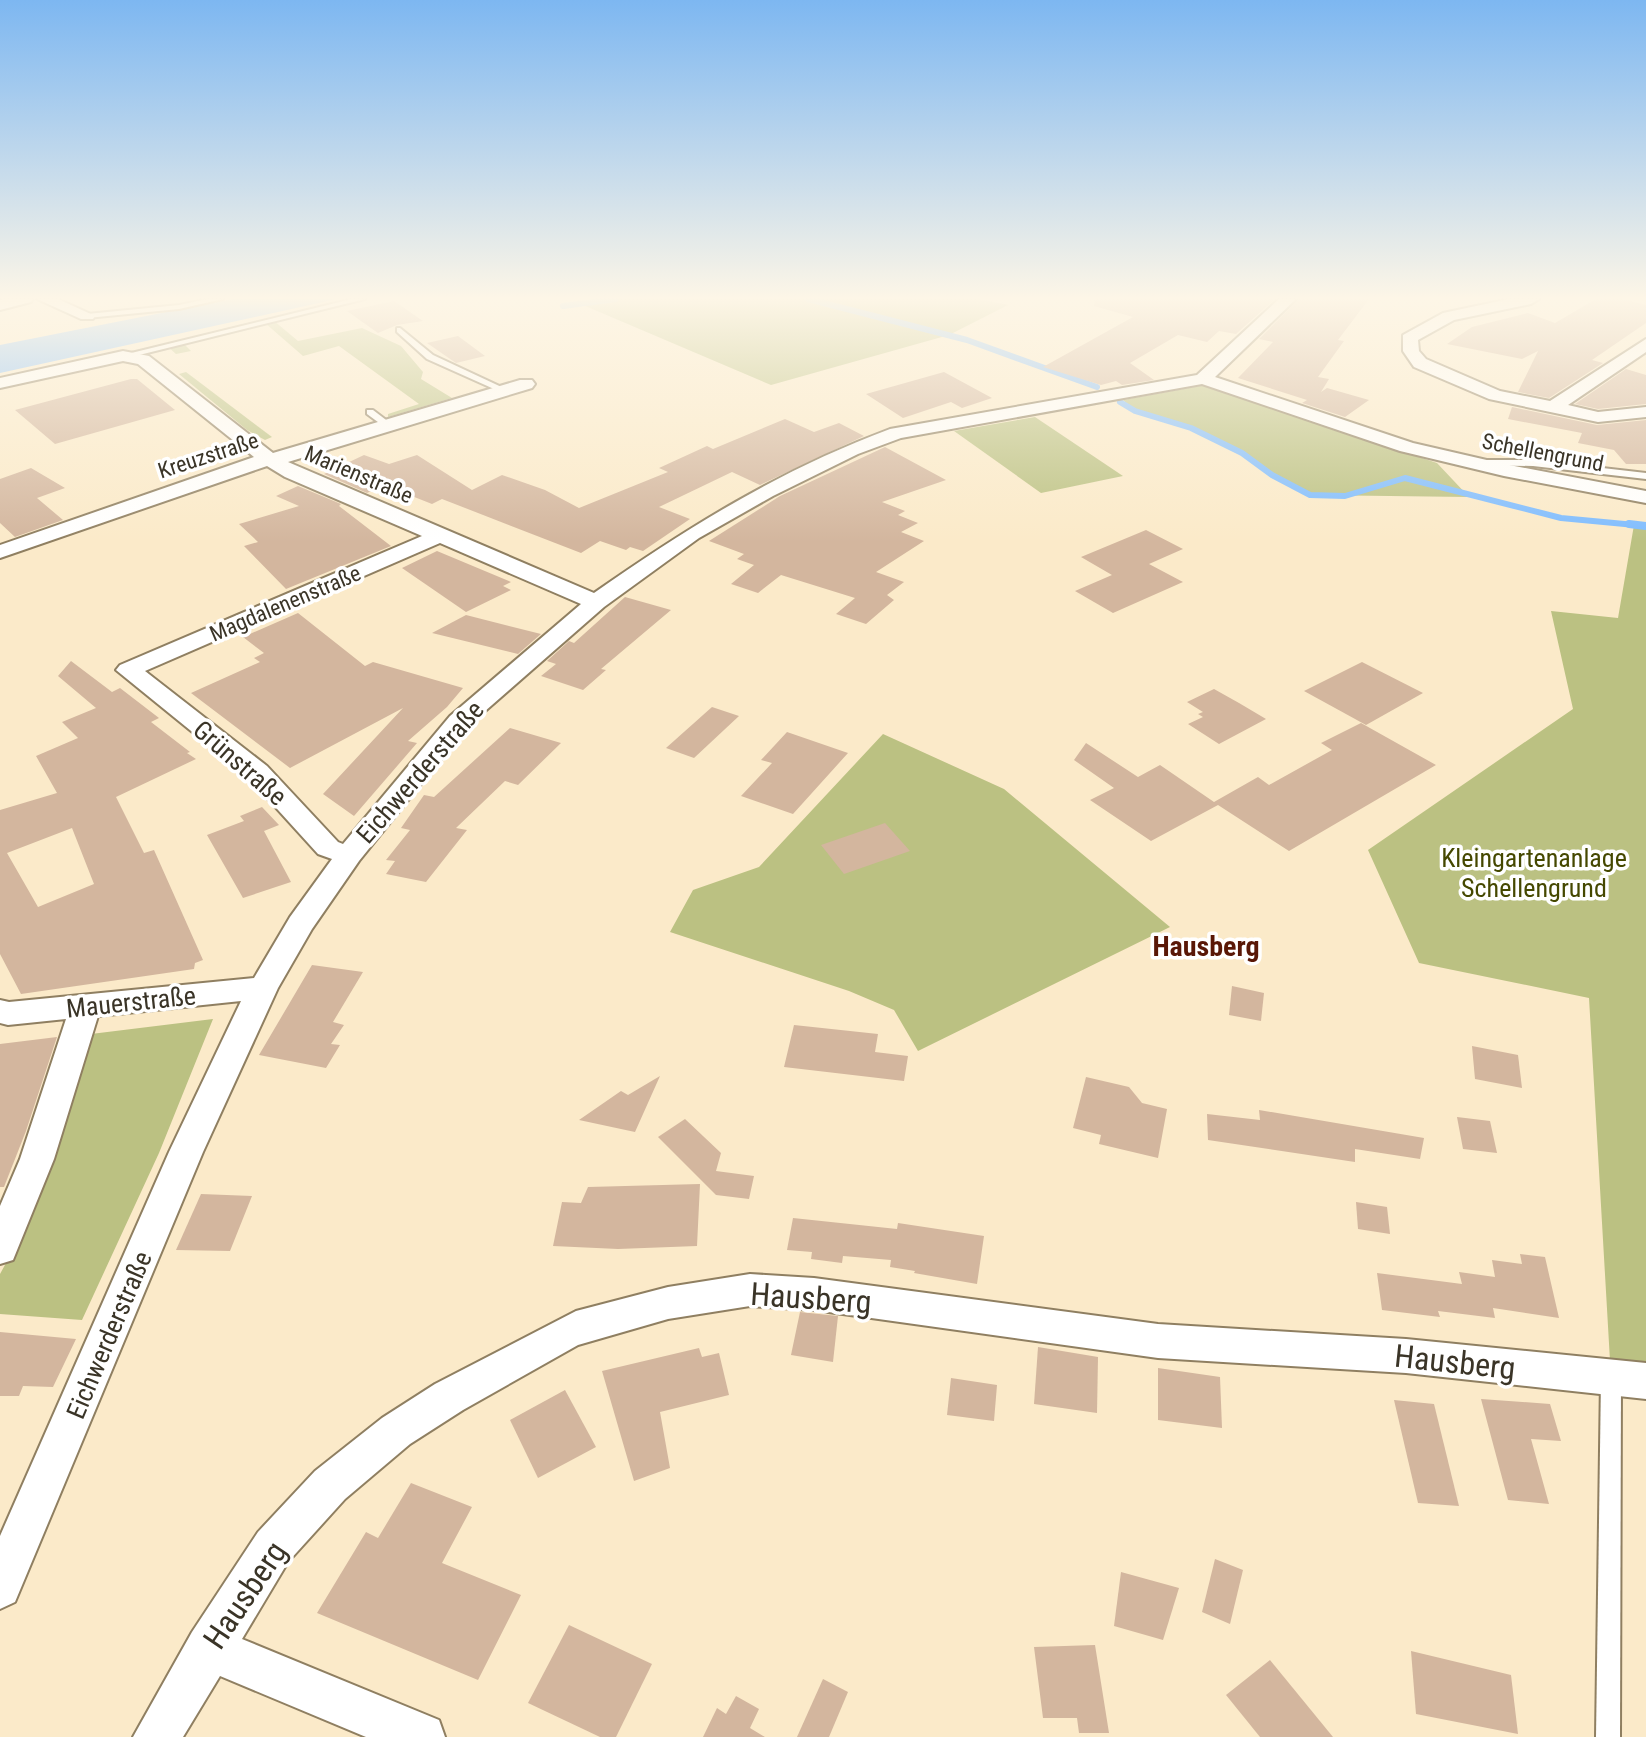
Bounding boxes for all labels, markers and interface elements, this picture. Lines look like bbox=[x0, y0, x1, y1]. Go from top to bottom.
street label: Kreuzstraße bbox=[155, 427, 262, 483]
street label: Schellengrund bbox=[1480, 428, 1606, 477]
street label: Marienstraße bbox=[301, 440, 417, 508]
street label: Magdalenenstraße bbox=[206, 560, 364, 647]
street label: Eichwerderstraße bbox=[350, 695, 490, 849]
street label: Grünstraße bbox=[187, 714, 293, 812]
park label: Kleingartenanlage Schellengrund bbox=[1441, 843, 1627, 903]
district label: Hausberg bbox=[1152, 930, 1260, 963]
street label: Mauerstraße bbox=[65, 980, 197, 1024]
street label: Eichwerderstraße bbox=[60, 1247, 158, 1423]
street label: Hausberg bbox=[749, 1275, 873, 1321]
street label: Hausberg bbox=[1393, 1337, 1517, 1387]
street label: Hausberg bbox=[195, 1534, 295, 1656]

